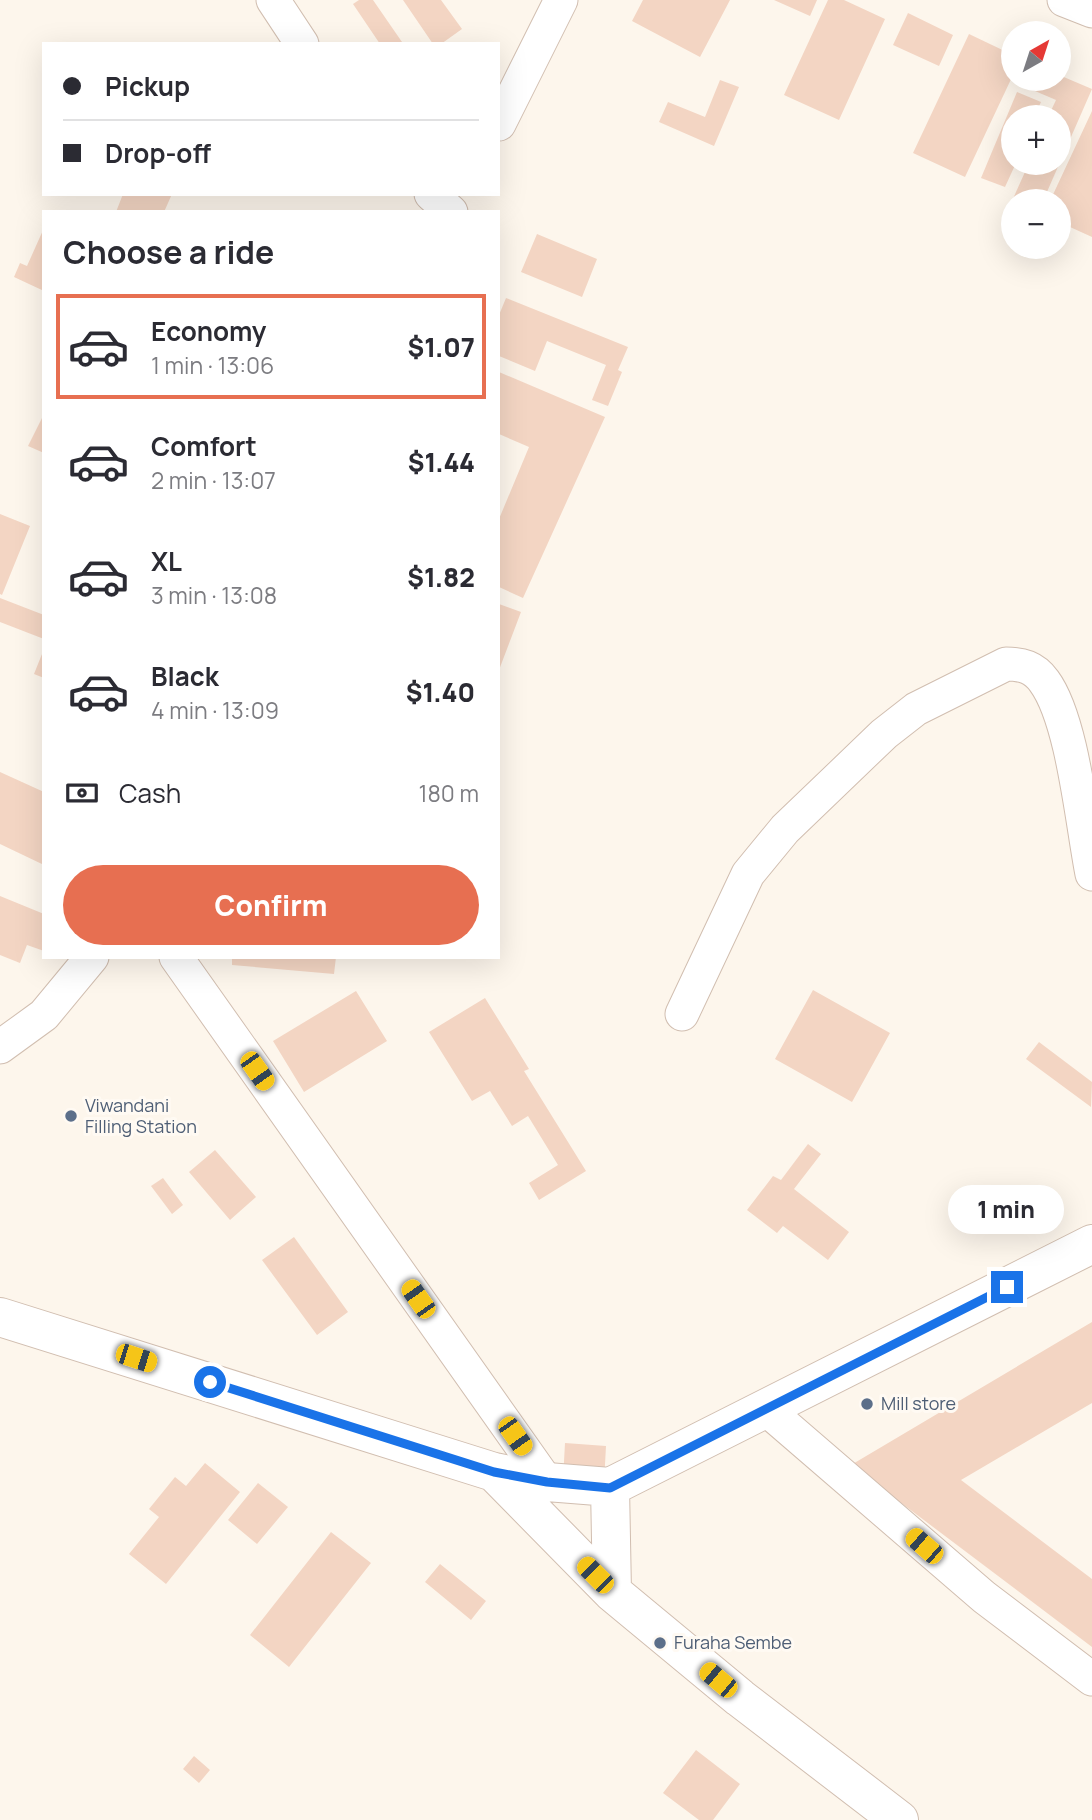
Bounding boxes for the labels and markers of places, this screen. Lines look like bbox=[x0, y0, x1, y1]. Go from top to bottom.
place label: Viwandani Filling Station bbox=[85, 1093, 197, 1138]
marker: Viwandani Filling Station bbox=[63, 1108, 79, 1124]
place label: Mill store bbox=[881, 1391, 956, 1415]
marker: Mill store bbox=[859, 1396, 875, 1412]
place label: Furaha Sembe bbox=[674, 1630, 792, 1654]
marker: Furaha Sembe bbox=[652, 1635, 668, 1651]

